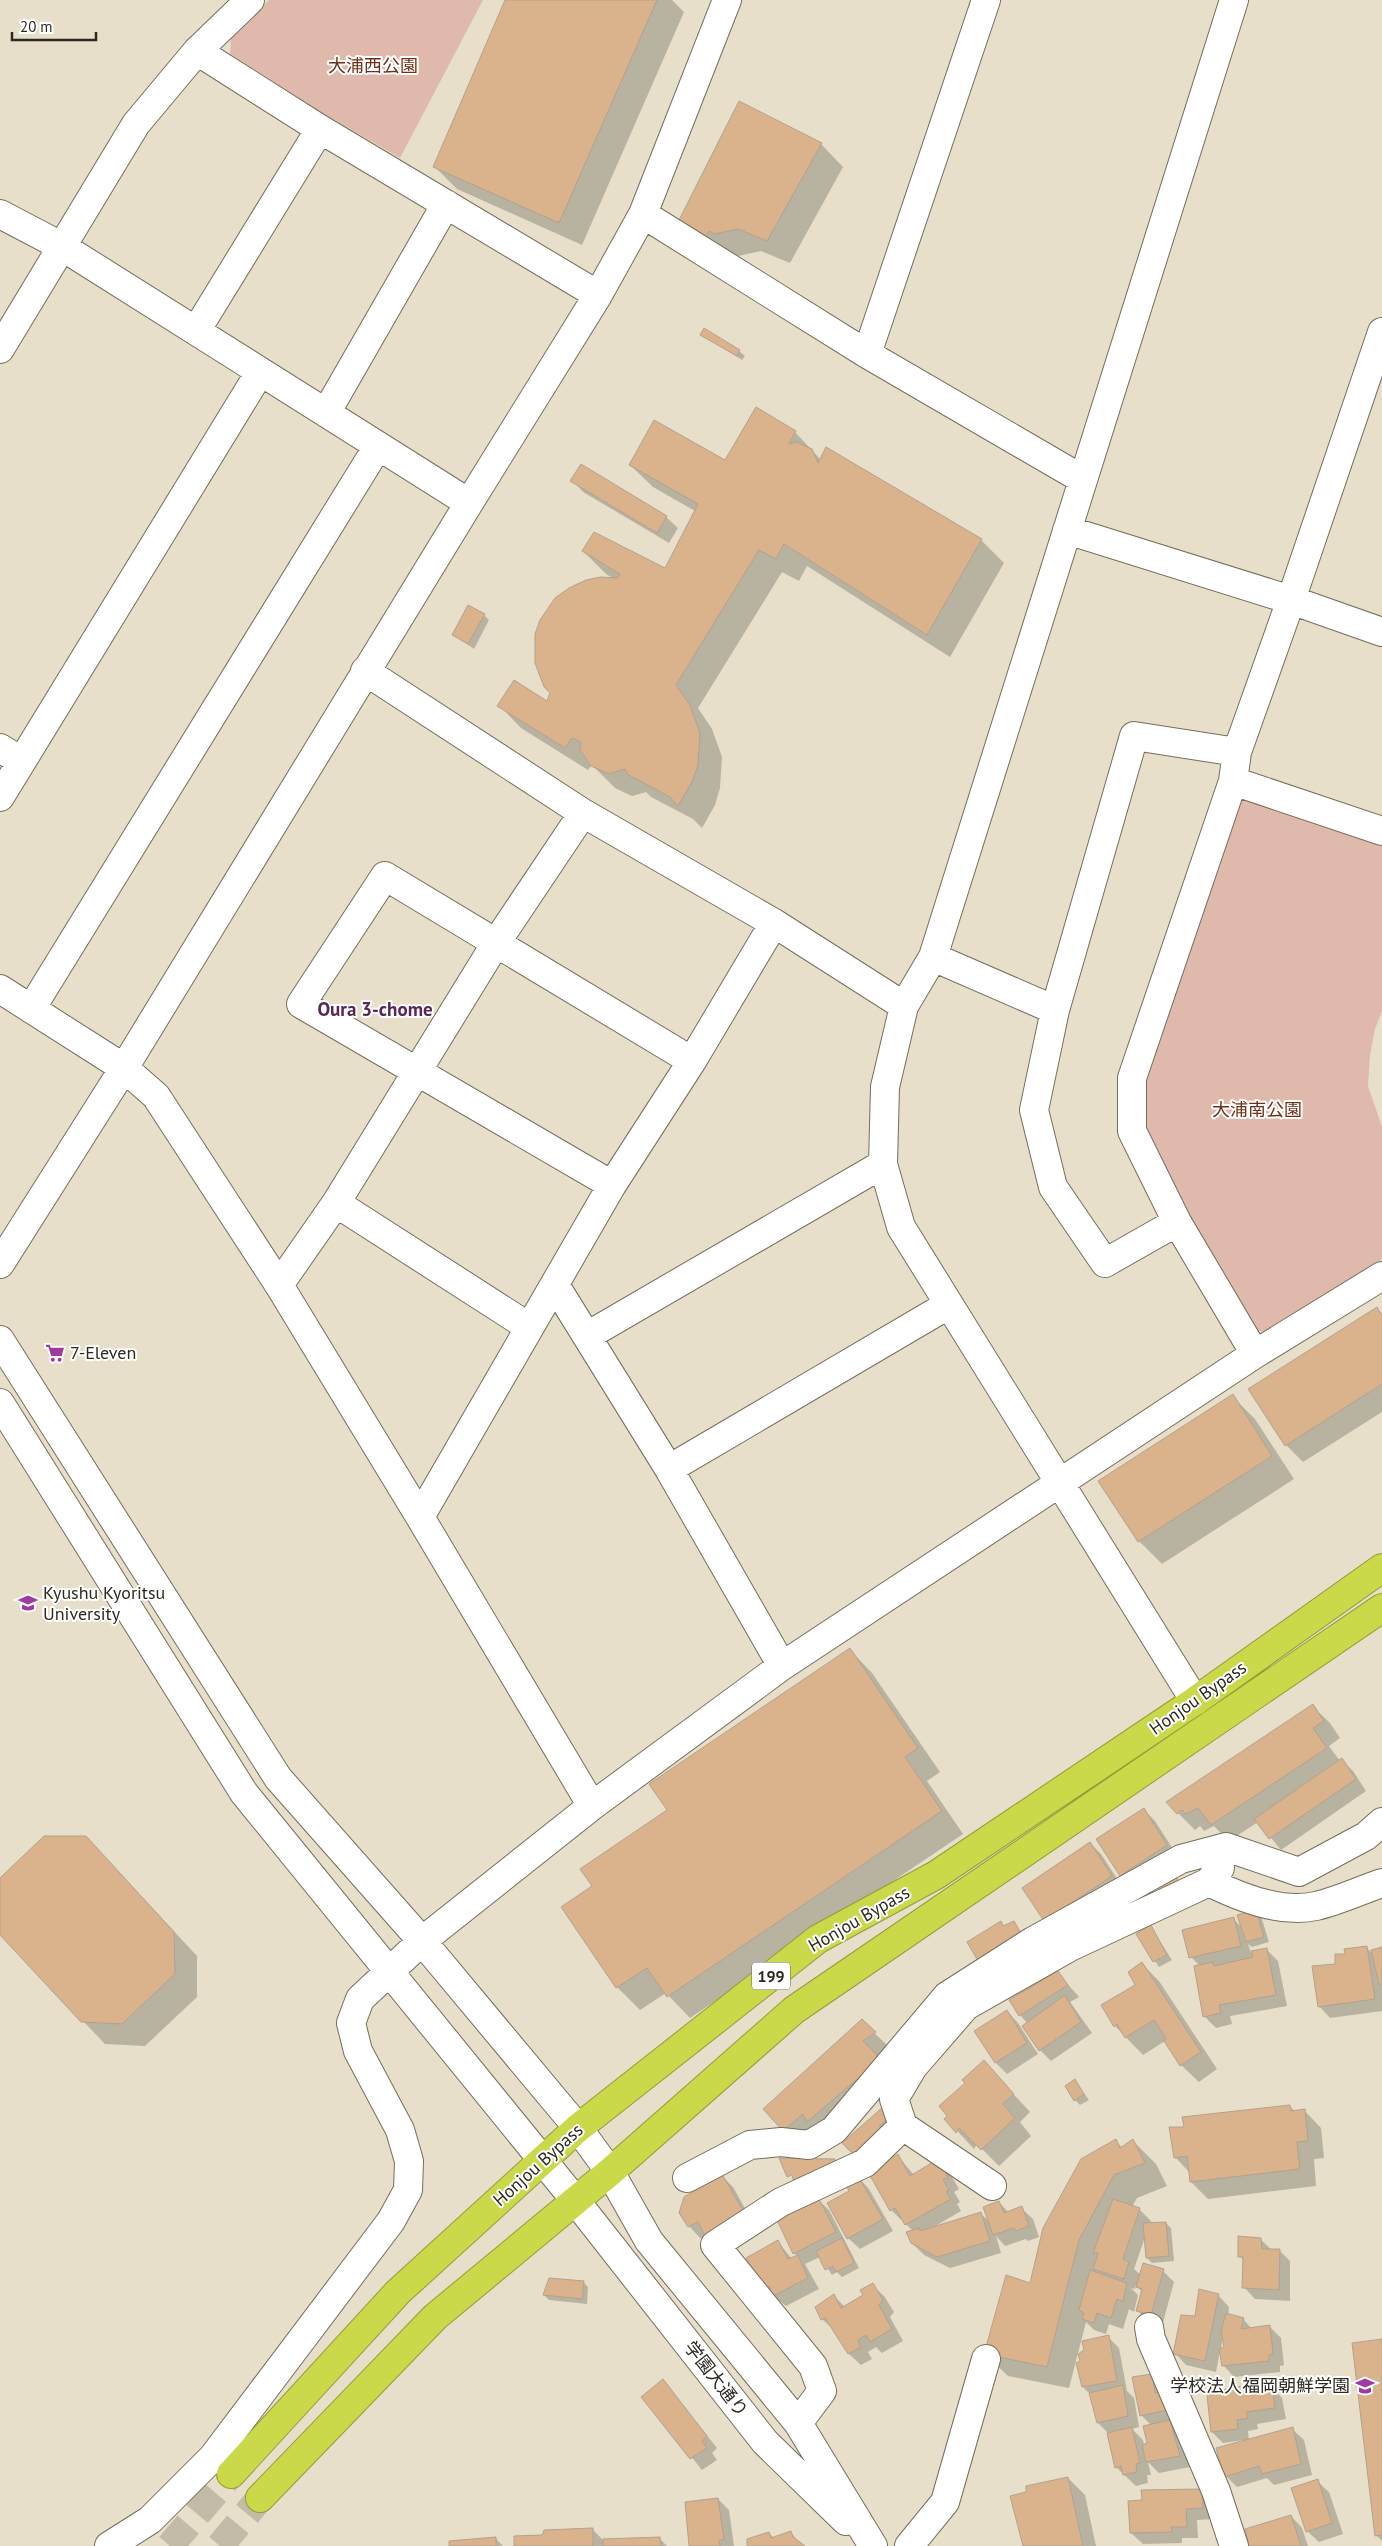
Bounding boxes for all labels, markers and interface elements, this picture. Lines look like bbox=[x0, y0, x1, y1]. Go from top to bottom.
scale bar bbox=[12, 10, 96, 42]
text: 20 m bbox=[20, 17, 53, 36]
park label: 大浦西公園 bbox=[328, 54, 418, 77]
district label: Oura 3-chome bbox=[317, 997, 433, 1021]
park label: 大浦南公園 bbox=[1212, 1098, 1302, 1121]
place label: 7-Eleven bbox=[70, 1341, 136, 1364]
supermarket icon: 7-Eleven bbox=[44, 1342, 66, 1364]
place label: Kyushu Kyoritsu University bbox=[43, 1581, 165, 1625]
school or university icon: Kyushu Kyoritsu University bbox=[17, 1592, 39, 1614]
street label: Honjou Bypass bbox=[1145, 1656, 1251, 1739]
street label: Honjou Bypass bbox=[804, 1880, 914, 1957]
road number: 199 bbox=[752, 1962, 790, 1990]
street label: Honjou Bypass bbox=[488, 2118, 587, 2211]
street label: 学園大通り bbox=[680, 2336, 753, 2421]
place label: 学校法人福岡朝鮮学園 bbox=[1170, 2374, 1350, 2397]
school or university icon: 学校法人福岡朝鮮学園 bbox=[1354, 2375, 1376, 2397]

